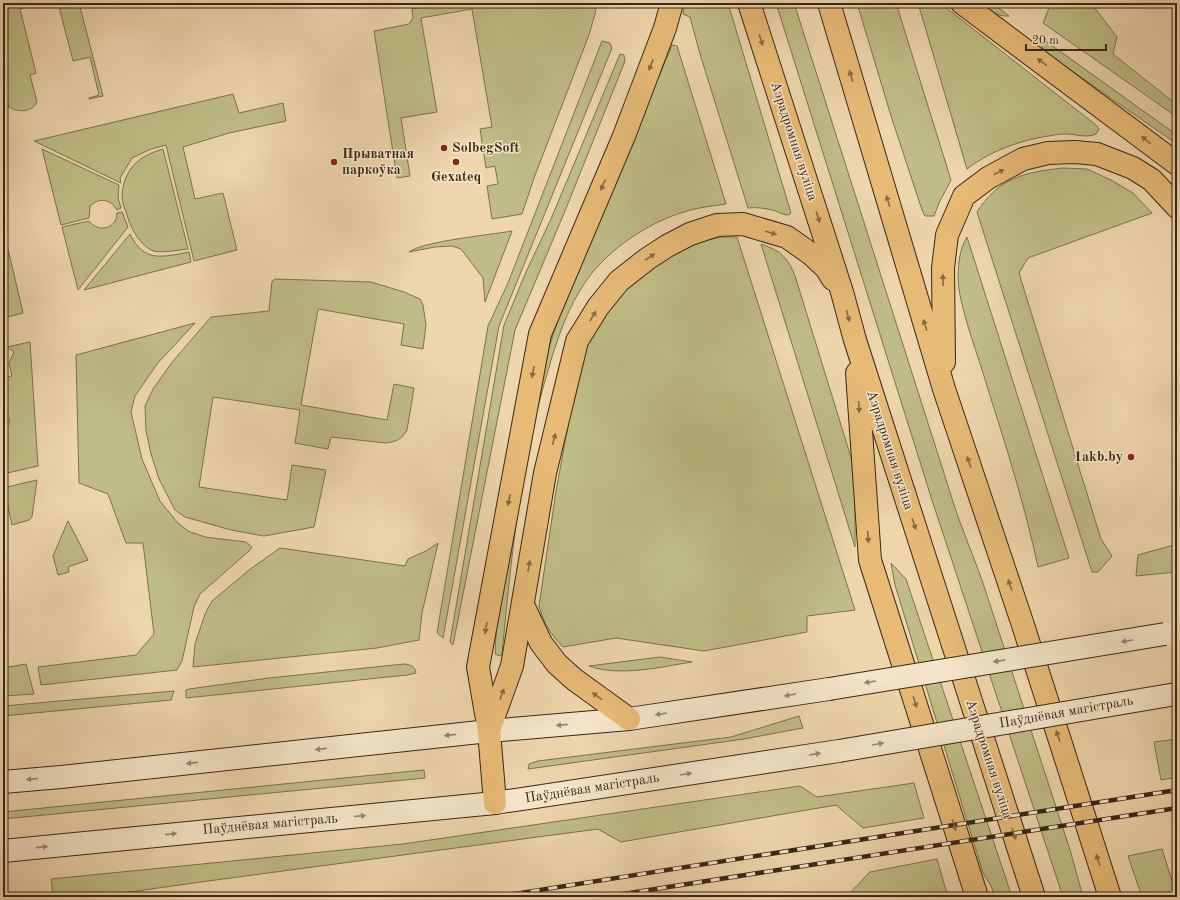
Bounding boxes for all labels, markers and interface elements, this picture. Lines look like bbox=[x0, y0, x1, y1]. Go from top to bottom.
scale bar bbox=[1026, 26, 1106, 52]
one-way arrow bbox=[758, 34, 764, 46]
text: 20 m bbox=[1032, 35, 1059, 47]
one-way arrow bbox=[1036, 58, 1047, 66]
one-way arrow bbox=[647, 59, 653, 71]
one-way arrow bbox=[848, 70, 854, 82]
street label: Аэрадромная вуліца bbox=[768, 79, 820, 203]
one-way arrow bbox=[1141, 136, 1151, 144]
place label: SolbegSoft bbox=[452, 141, 520, 155]
marker: SolbegSoft bbox=[439, 143, 449, 153]
place label: Прыватная паркоўка bbox=[342, 147, 414, 177]
marker: Прыватная паркоўка bbox=[329, 157, 339, 167]
marker: Gexateq bbox=[451, 157, 461, 167]
one-way arrow bbox=[993, 169, 1004, 176]
place label: Gexateq bbox=[431, 170, 481, 184]
one-way arrow bbox=[599, 180, 605, 192]
one-way arrow bbox=[885, 194, 891, 206]
one-way arrow bbox=[815, 212, 821, 224]
one-way arrow bbox=[766, 230, 778, 236]
one-way arrow bbox=[645, 253, 655, 261]
one-way arrow bbox=[940, 273, 946, 286]
one-way arrow bbox=[589, 310, 596, 322]
one-way arrow bbox=[846, 310, 852, 322]
one-way arrow bbox=[922, 319, 928, 331]
one-way arrow bbox=[530, 366, 536, 378]
street label: Аэрадромная вуліца bbox=[864, 388, 916, 512]
one-way arrow bbox=[856, 401, 863, 413]
one-way arrow bbox=[551, 432, 557, 445]
place label: 1akb.by bbox=[1074, 450, 1123, 464]
marker: 1akb.by bbox=[1126, 452, 1136, 462]
one-way arrow bbox=[965, 456, 971, 468]
one-way arrow bbox=[506, 494, 512, 506]
one-way arrow bbox=[911, 518, 917, 530]
one-way arrow bbox=[865, 531, 872, 543]
one-way arrow bbox=[526, 560, 532, 572]
one-way arrow bbox=[1006, 579, 1012, 591]
one-way arrow bbox=[482, 622, 488, 634]
one-way arrow bbox=[1121, 638, 1133, 644]
one-way arrow bbox=[992, 658, 1005, 664]
one-way arrow bbox=[864, 679, 876, 685]
one-way arrow bbox=[500, 688, 506, 700]
one-way arrow bbox=[592, 692, 603, 700]
one-way arrow bbox=[784, 692, 796, 698]
street label: Паўднёвая магістраль bbox=[998, 693, 1135, 731]
one-way arrow bbox=[912, 696, 918, 708]
street label: Аэрадромная вуліца bbox=[963, 697, 1015, 821]
one-way arrow bbox=[655, 711, 668, 717]
one-way arrow bbox=[556, 721, 568, 728]
one-way arrow bbox=[1055, 730, 1061, 742]
one-way arrow bbox=[444, 732, 456, 738]
one-way arrow bbox=[872, 741, 884, 747]
one-way arrow bbox=[315, 746, 327, 752]
one-way arrow bbox=[809, 751, 821, 757]
one-way arrow bbox=[186, 760, 198, 766]
street label: Паўднёвая магістраль bbox=[524, 770, 661, 806]
one-way arrow bbox=[680, 771, 692, 777]
one-way arrow bbox=[26, 776, 38, 783]
street label: Паўднёвая магістраль bbox=[202, 811, 339, 837]
one-way arrow bbox=[354, 812, 366, 819]
one-way arrow bbox=[952, 820, 958, 832]
one-way arrow bbox=[1011, 829, 1017, 841]
one-way arrow bbox=[165, 830, 177, 837]
one-way arrow bbox=[36, 843, 48, 850]
one-way arrow bbox=[1095, 854, 1101, 866]

